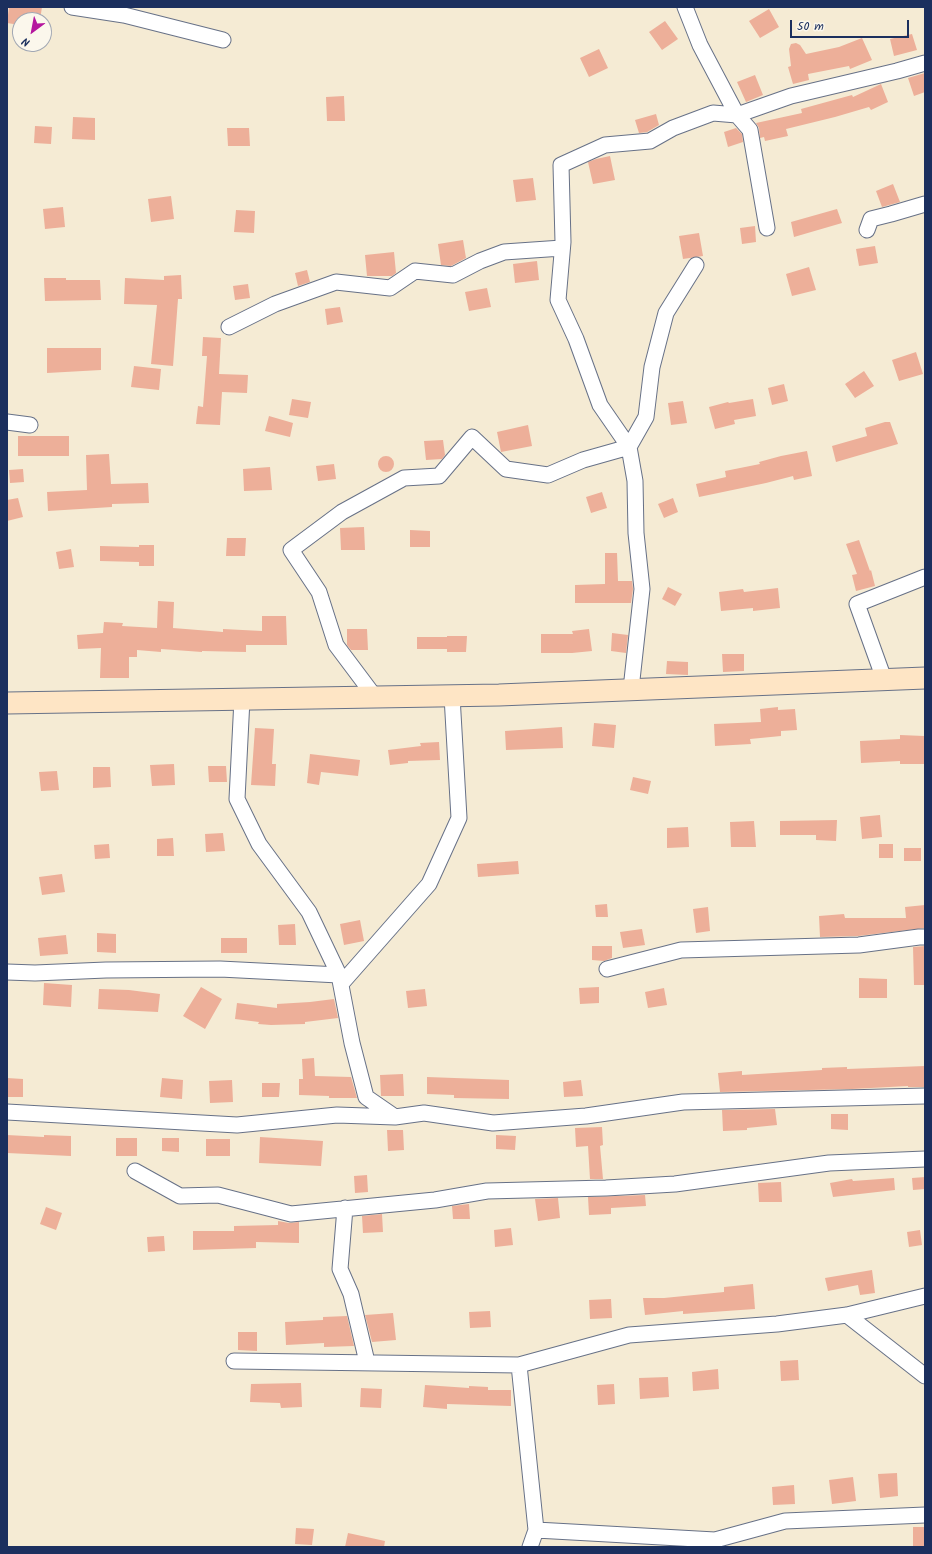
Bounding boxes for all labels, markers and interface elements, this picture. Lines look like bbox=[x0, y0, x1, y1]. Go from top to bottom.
north arrow bbox=[12, 12, 52, 52]
scale bar bbox=[792, 12, 911, 38]
text: 50 m bbox=[797, 17, 824, 36]
text: N bbox=[18, 32, 34, 51]

